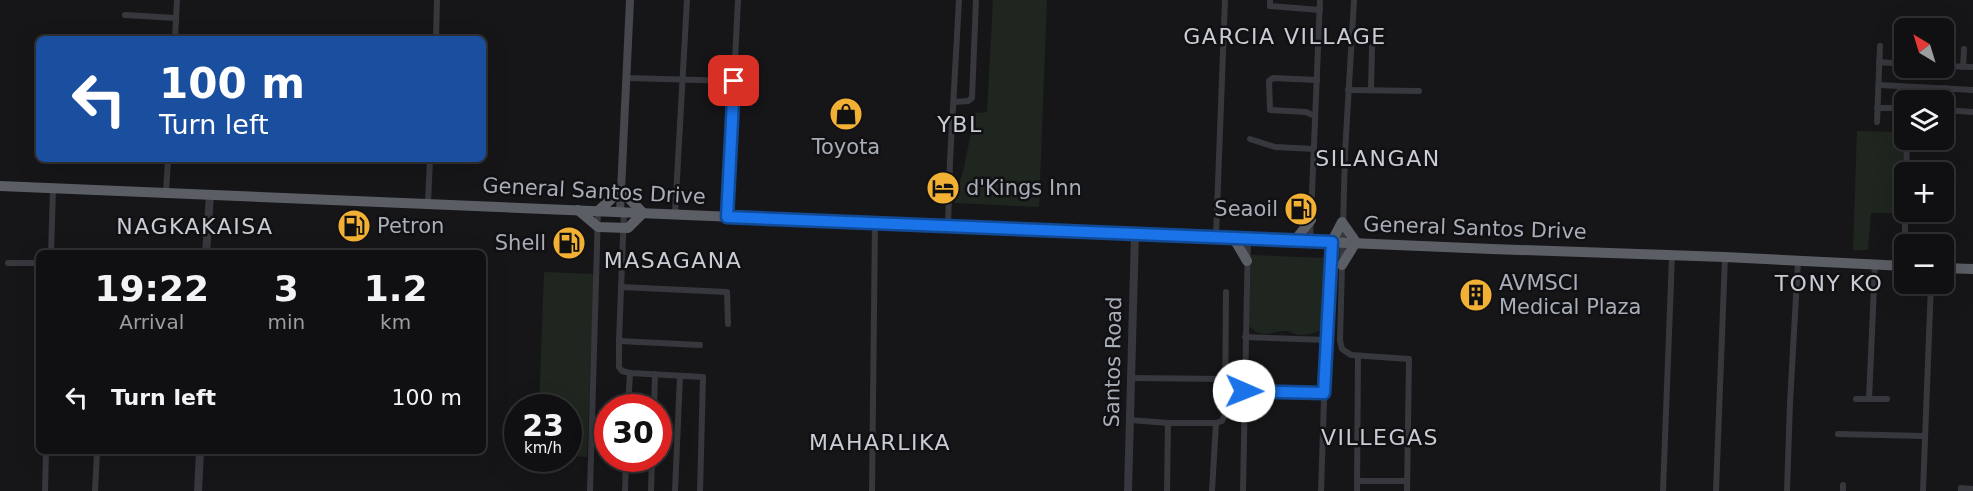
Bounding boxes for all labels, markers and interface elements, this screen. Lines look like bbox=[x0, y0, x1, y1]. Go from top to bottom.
north arrow bbox=[1894, 18, 1954, 78]
map controls bbox=[1894, 18, 1954, 294]
district label: GARCIA VILLAGE bbox=[1183, 24, 1387, 49]
pin bbox=[708, 55, 759, 106]
text: 100 m bbox=[159, 59, 305, 108]
icon: left bbox=[60, 60, 138, 138]
icon: arrive bbox=[717, 64, 750, 97]
button: layers bbox=[1894, 90, 1954, 150]
shop icon: Toyota bbox=[828, 96, 864, 132]
text: Turn left bbox=[159, 109, 269, 140]
district label: YBL bbox=[936, 112, 983, 137]
place label: Toyota bbox=[811, 135, 880, 159]
district label: SILANGAN bbox=[1315, 146, 1441, 171]
button: + bbox=[1894, 162, 1954, 222]
hotel icon: d'Kings Inn bbox=[925, 170, 961, 206]
street label: General Santos Drive bbox=[482, 173, 706, 209]
place label: d'Kings Inn bbox=[966, 176, 1082, 200]
fuel station icon: Seaoil bbox=[1283, 191, 1319, 227]
place label: Seaoil bbox=[1214, 197, 1278, 221]
fuel station icon: Petron bbox=[336, 208, 372, 244]
street label: General Santos Drive bbox=[1363, 212, 1587, 244]
district label: NAGKAKAISA bbox=[116, 214, 274, 239]
place label: Petron bbox=[377, 214, 444, 238]
fuel station icon: Shell bbox=[551, 225, 587, 261]
place label: Shell bbox=[495, 231, 546, 255]
button: − bbox=[1894, 234, 1954, 294]
district label: MASAGANA bbox=[604, 248, 742, 273]
text: 19:22 bbox=[94, 268, 209, 309]
text: 3 bbox=[274, 268, 299, 309]
text: 1.2 bbox=[364, 268, 428, 309]
place label: AVMSCI Medical Plaza bbox=[1499, 271, 1641, 319]
district label: TONY KO bbox=[1774, 271, 1883, 296]
building icon: AVMSCI Medical Plaza bbox=[1458, 277, 1494, 313]
street label: Santos Road bbox=[1100, 296, 1126, 428]
text: Arrival bbox=[119, 310, 184, 334]
text: min bbox=[268, 310, 305, 334]
text: km bbox=[380, 310, 411, 334]
position arrow bbox=[1212, 359, 1276, 423]
icon: left bbox=[60, 381, 93, 414]
text: Turn left bbox=[111, 385, 216, 410]
text: 100 m bbox=[392, 385, 462, 410]
speed limit sign: 30 bbox=[594, 394, 672, 472]
text: 23 bbox=[522, 408, 564, 443]
district label: VILLEGAS bbox=[1321, 425, 1439, 450]
district label: MAHARLIKA bbox=[809, 430, 951, 455]
text: km/h bbox=[524, 439, 562, 457]

